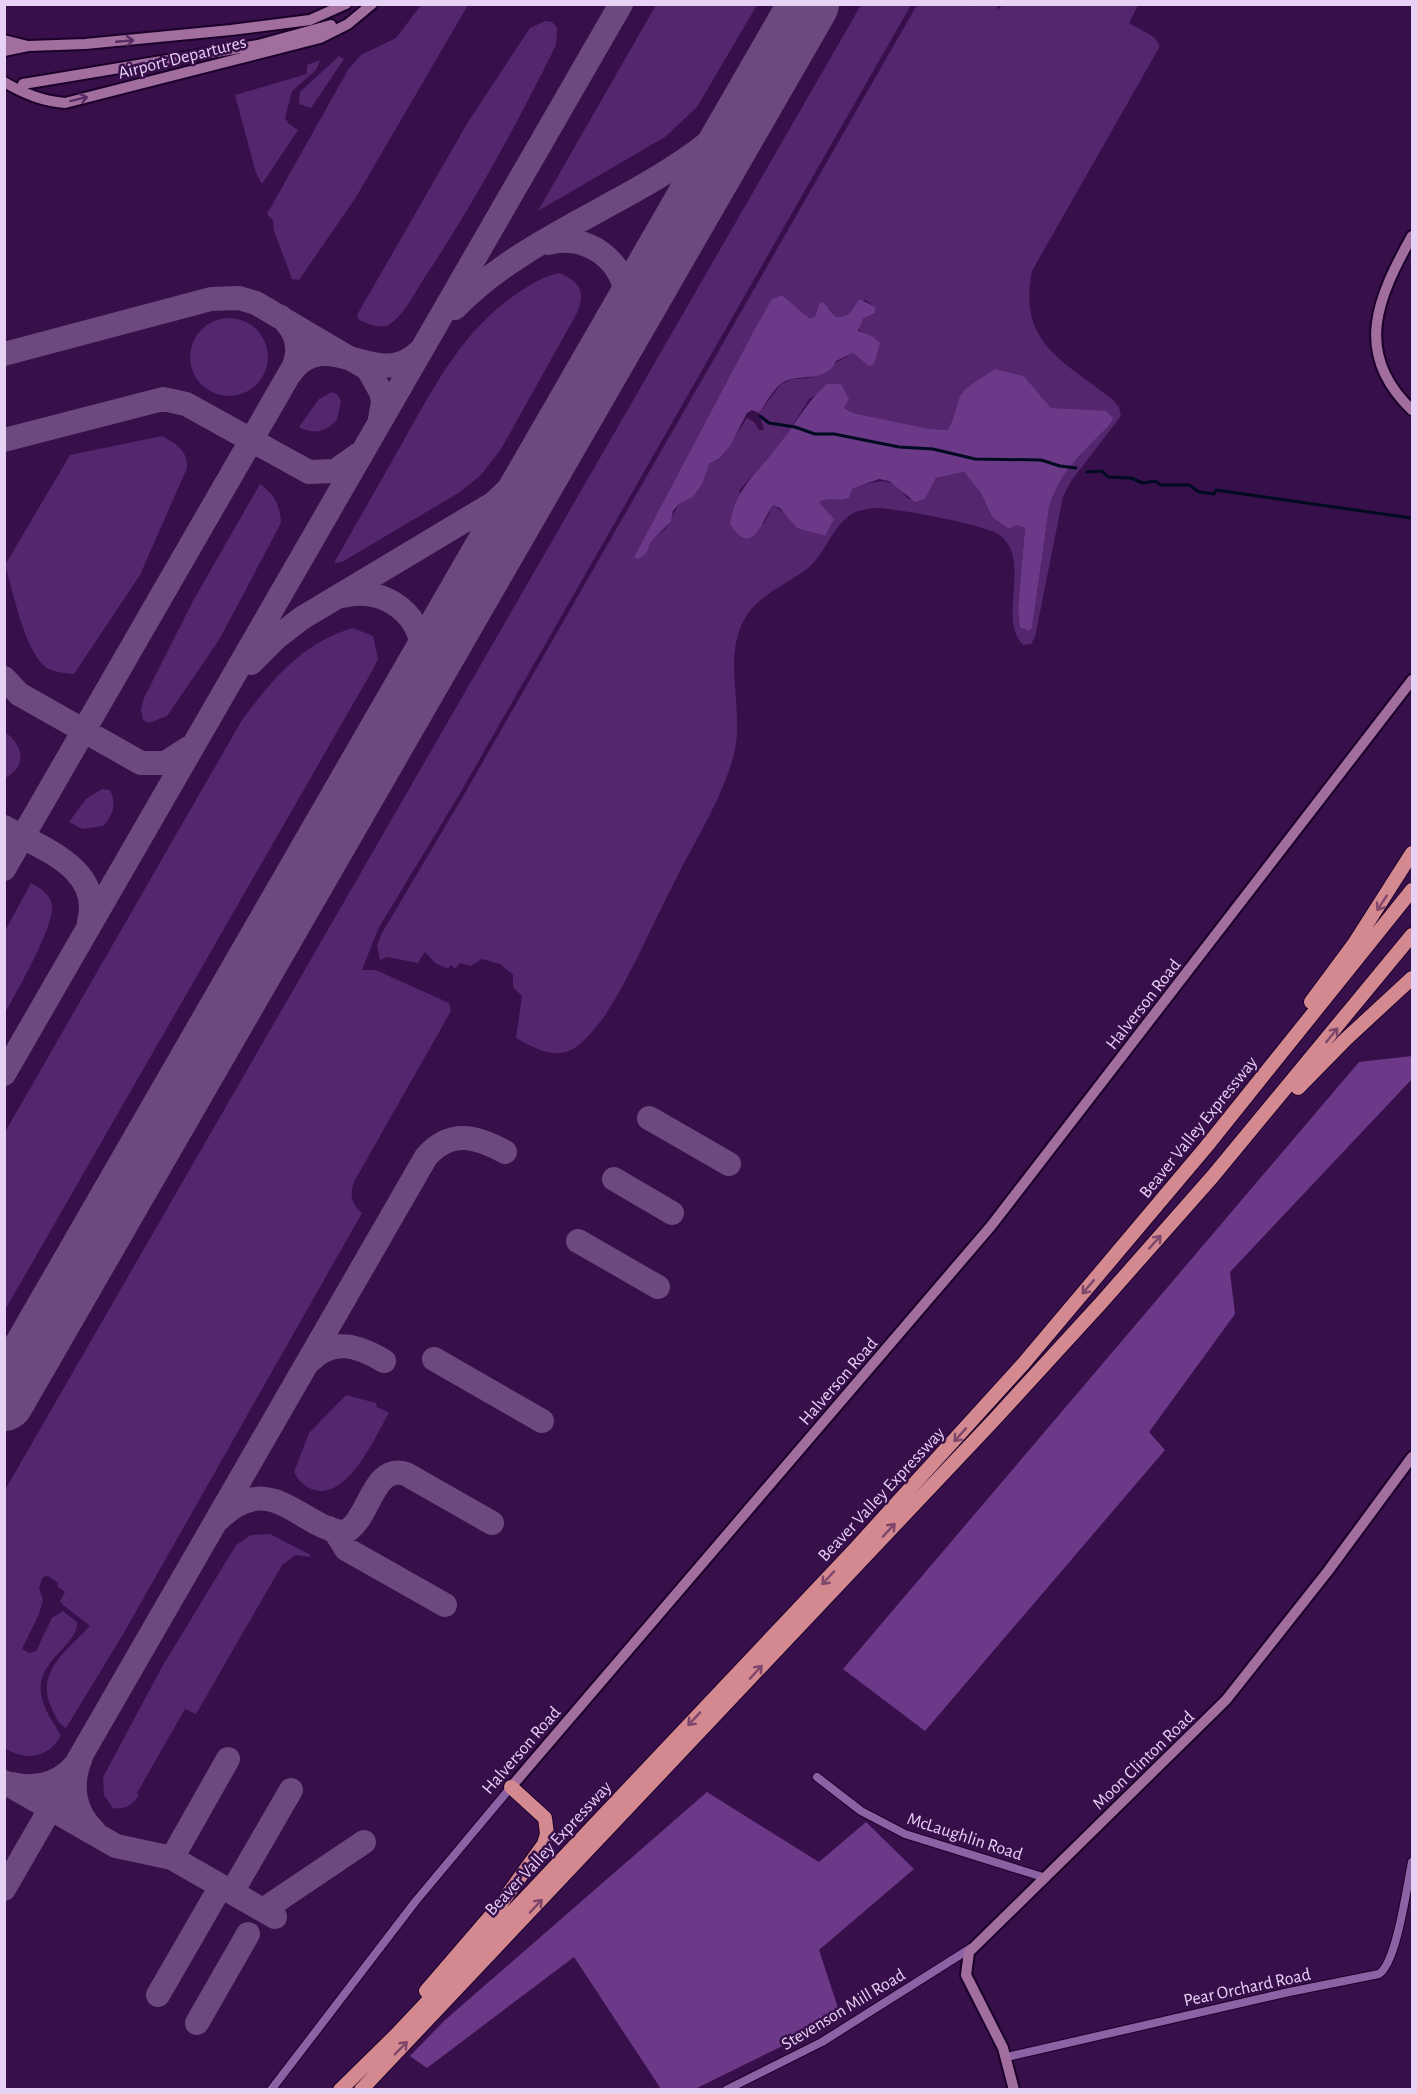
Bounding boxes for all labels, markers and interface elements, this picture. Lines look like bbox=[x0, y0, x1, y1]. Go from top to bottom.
street label: Airport Departures bbox=[116, 33, 248, 83]
one-way arrow bbox=[115, 35, 134, 46]
one-way arrow bbox=[70, 93, 89, 105]
one-way arrow bbox=[1376, 894, 1388, 911]
street label: Halverson Road bbox=[1103, 956, 1185, 1053]
one-way arrow bbox=[1325, 1027, 1338, 1043]
street label: Beaver Valley Expressway bbox=[1136, 1053, 1261, 1202]
one-way arrow bbox=[1148, 1234, 1162, 1249]
one-way arrow bbox=[1081, 1279, 1095, 1294]
street label: Halverson Road bbox=[796, 1334, 881, 1429]
street label: Beaver Valley Expressway bbox=[815, 1424, 949, 1565]
one-way arrow bbox=[953, 1427, 967, 1442]
one-way arrow bbox=[882, 1523, 896, 1538]
one-way arrow bbox=[820, 1570, 835, 1585]
one-way arrow bbox=[748, 1665, 763, 1680]
street label: Halverson Road bbox=[479, 1703, 564, 1798]
street label: Moon Clinton Road bbox=[1090, 1708, 1198, 1813]
one-way arrow bbox=[686, 1712, 701, 1727]
street label: Beaver Valley Expressway bbox=[482, 1778, 616, 1919]
street label: McLaughlin Road bbox=[905, 1810, 1025, 1864]
one-way arrow bbox=[529, 1899, 543, 1914]
street label: Stevenson Mill Road bbox=[778, 1966, 909, 2054]
street label: Pear Orchard Road bbox=[1182, 1966, 1312, 2010]
one-way arrow bbox=[394, 2040, 409, 2055]

